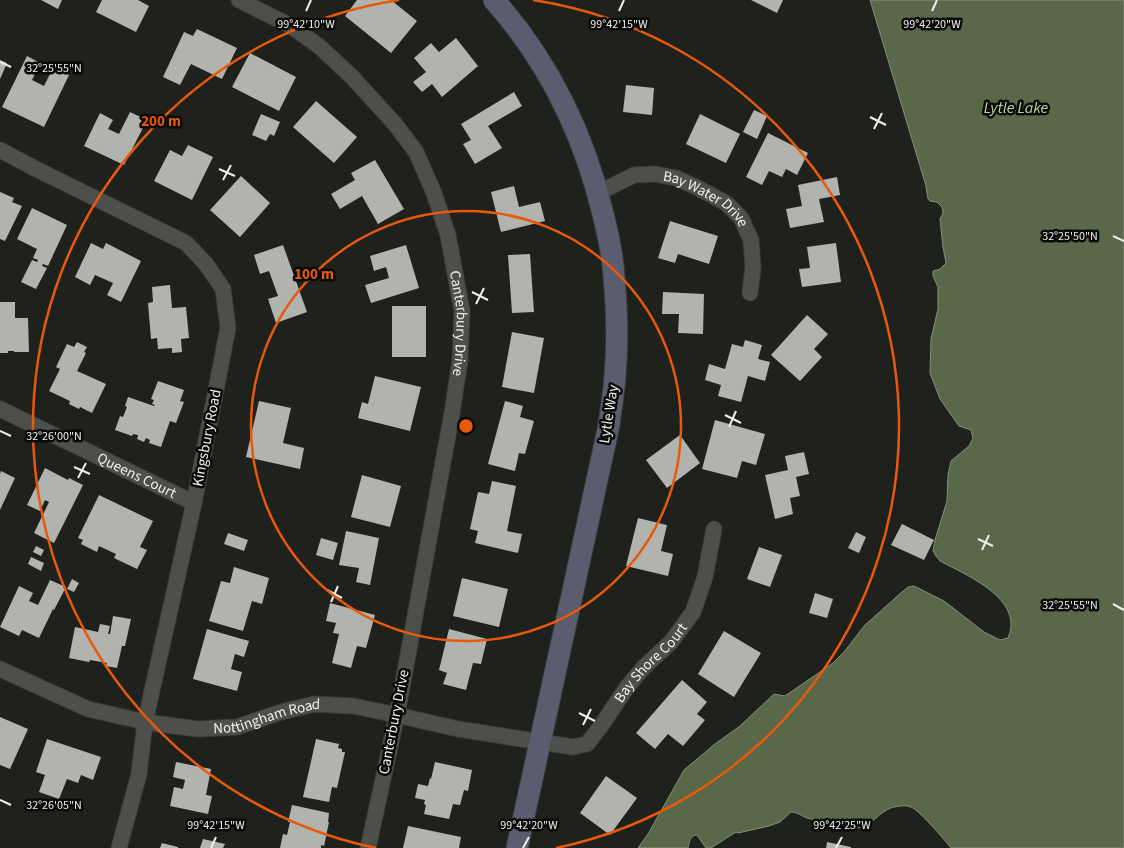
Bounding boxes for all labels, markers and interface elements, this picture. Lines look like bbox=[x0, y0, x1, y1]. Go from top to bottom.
text: 99°42'10"W bbox=[277, 16, 335, 33]
text: 99°42'15"W bbox=[590, 16, 648, 33]
text: 99°42'20"W bbox=[903, 16, 961, 33]
text: 32°25'55"N bbox=[26, 60, 82, 77]
water label: Lytle Lake bbox=[984, 97, 1049, 119]
text: 200 m bbox=[141, 111, 181, 132]
street label: Bay Water Drive bbox=[661, 165, 754, 230]
text: 32°25'50"N bbox=[1042, 228, 1098, 245]
text: 100 m bbox=[294, 264, 334, 285]
street label: Canterbury Drive bbox=[444, 269, 473, 378]
street label: Lytle Way bbox=[594, 383, 624, 445]
street label: Kingsbury Road bbox=[187, 388, 227, 488]
centre of rings bbox=[457, 417, 475, 435]
text: 32°26'00"N bbox=[26, 428, 82, 445]
street label: Queens Court bbox=[94, 447, 180, 503]
text: 32°25'55"N bbox=[1042, 597, 1098, 614]
street label: Bay Shore Court bbox=[609, 618, 692, 707]
street label: Canterbury Drive bbox=[374, 668, 414, 776]
street label: Nottingham Road bbox=[213, 693, 321, 739]
text: 32°26'05"N bbox=[26, 797, 82, 814]
text: 99°42'15"W bbox=[187, 817, 245, 834]
text: 99°42'20"W bbox=[500, 817, 558, 834]
text: 99°42'25"W bbox=[813, 817, 871, 834]

